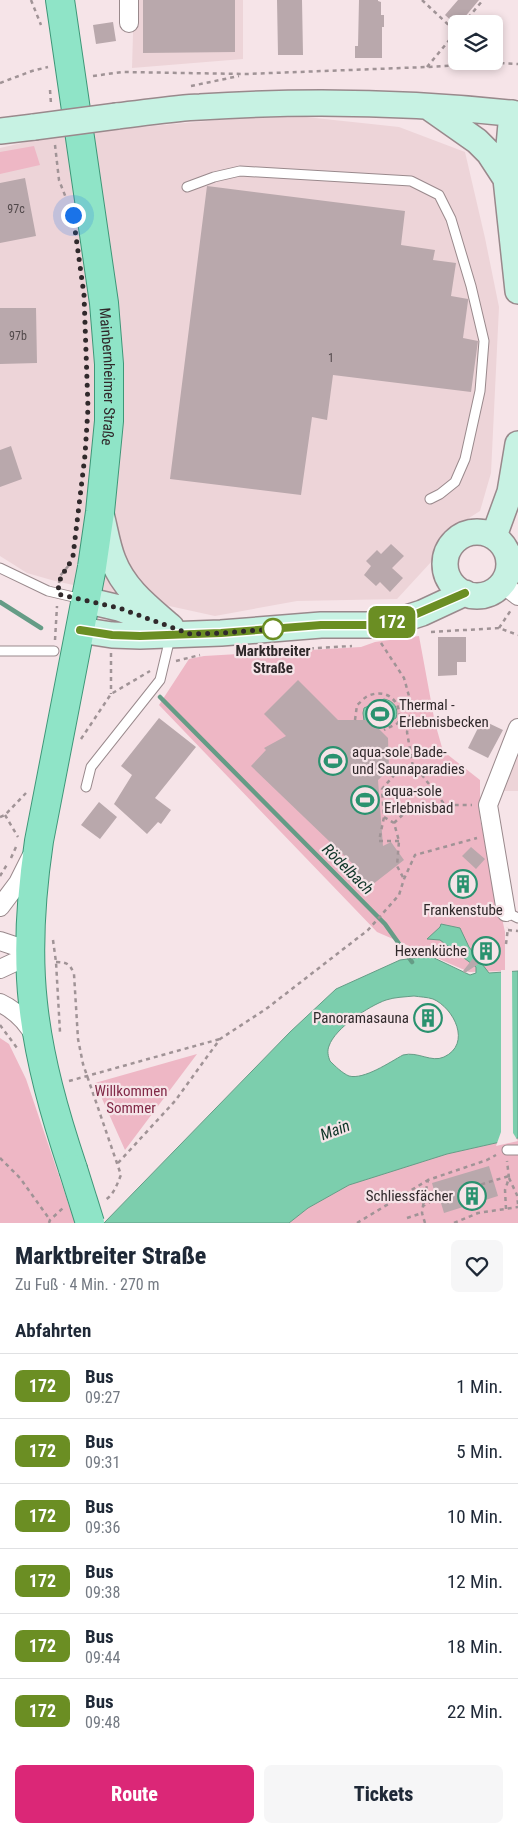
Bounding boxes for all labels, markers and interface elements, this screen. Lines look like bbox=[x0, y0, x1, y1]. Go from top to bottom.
map controls bbox=[448, 15, 503, 70]
button: layers bbox=[448, 15, 503, 70]
house number: 97c bbox=[7, 202, 25, 216]
your location bbox=[61, 203, 86, 228]
street label: Mainbernheimer Straße bbox=[95, 307, 118, 446]
house number: 97b bbox=[9, 329, 27, 343]
house number: 1 bbox=[328, 351, 334, 365]
line badge: 172 bbox=[363, 606, 421, 638]
text: 172 bbox=[378, 611, 406, 632]
marker: Marktbreiter Straße bbox=[262, 618, 284, 640]
place label: Marktbreiter Straße bbox=[235, 642, 311, 677]
place label: Thermal - Erlebnisbecken bbox=[399, 696, 489, 731]
sports icon: Thermal - Erlebnisbecken bbox=[365, 699, 395, 729]
place label: aqua-sole Bade- und Saunaparadies bbox=[352, 743, 465, 778]
sports icon: aqua-sole Bade- und Saunaparadies bbox=[318, 746, 348, 776]
place label: aqua-sole Erlebnisbad bbox=[384, 782, 453, 817]
sports icon: aqua-sole Erlebnisbad bbox=[350, 785, 380, 815]
water label: Rödelbach bbox=[319, 840, 377, 898]
building icon: Frankenstube bbox=[448, 869, 478, 899]
place label: Frankenstube bbox=[423, 901, 503, 919]
building icon: Hexenküche bbox=[471, 936, 501, 966]
place label: Hexenküche bbox=[395, 942, 467, 960]
building icon: Panoramasauna bbox=[413, 1003, 443, 1033]
place label: Panoramasauna bbox=[313, 1009, 409, 1027]
park label: Willkommen Sommer bbox=[95, 1082, 167, 1117]
water label: Main bbox=[317, 1116, 353, 1144]
building icon: Schliessfächer bbox=[457, 1181, 487, 1211]
place label: Schliessfächer bbox=[366, 1187, 453, 1205]
button: heart bbox=[451, 1240, 503, 1292]
text: Marktbreiter Straße bbox=[15, 1242, 206, 1270]
text: Zu Fuß · 4 Min. · 270 m bbox=[15, 1275, 159, 1294]
text: Abfahrten bbox=[15, 1319, 91, 1342]
text: Bus bbox=[85, 1365, 114, 1388]
text: 172 bbox=[29, 1375, 56, 1396]
text: 1 Min. bbox=[456, 1375, 503, 1398]
text: 09:27 bbox=[85, 1388, 120, 1407]
text: Bus bbox=[85, 1430, 114, 1453]
text: 172 bbox=[29, 1440, 56, 1461]
text: 5 Min. bbox=[456, 1440, 503, 1463]
text: 09:31 bbox=[85, 1453, 120, 1472]
text: Bus bbox=[85, 1495, 114, 1518]
text: 172 bbox=[29, 1505, 56, 1526]
text: 10 Min. bbox=[447, 1505, 503, 1528]
text: 09:36 bbox=[85, 1518, 120, 1537]
text: Bus bbox=[85, 1560, 114, 1583]
text: 172 bbox=[29, 1570, 56, 1591]
text: 12 Min. bbox=[447, 1570, 503, 1593]
text: 09:38 bbox=[85, 1583, 120, 1602]
text: Bus bbox=[85, 1625, 114, 1648]
text: 172 bbox=[29, 1635, 56, 1656]
text: 18 Min. bbox=[447, 1635, 503, 1658]
text: 09:44 bbox=[85, 1648, 120, 1667]
text: Bus bbox=[85, 1690, 114, 1713]
text: 172 bbox=[29, 1700, 56, 1721]
text: 22 Min. bbox=[447, 1700, 503, 1723]
text: 09:48 bbox=[85, 1713, 120, 1732]
button: Route bbox=[15, 1765, 254, 1823]
button: Tickets bbox=[264, 1765, 503, 1823]

